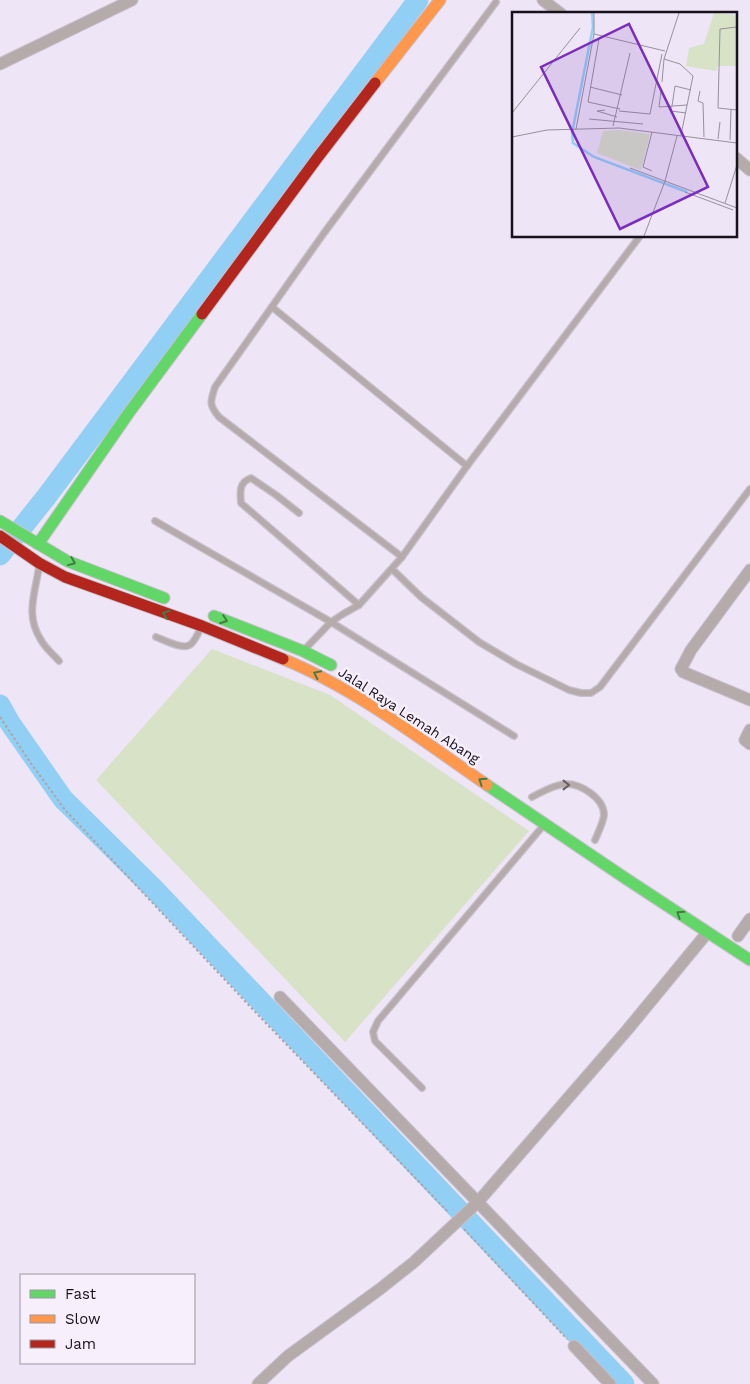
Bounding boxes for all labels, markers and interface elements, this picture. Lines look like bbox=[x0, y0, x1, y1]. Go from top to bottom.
inset map bbox=[512, 12, 738, 238]
one-way arrow bbox=[67, 556, 76, 566]
one-way arrow bbox=[162, 610, 170, 620]
one-way arrow bbox=[219, 614, 228, 624]
street label: Jalal Raya Lemah Abang bbox=[335, 663, 483, 767]
one-way arrow bbox=[313, 670, 322, 680]
one-way arrow bbox=[479, 778, 488, 787]
one-way arrow bbox=[563, 780, 571, 790]
one-way arrow bbox=[676, 911, 685, 921]
legend bbox=[20, 1274, 195, 1364]
text: Fast bbox=[65, 1285, 97, 1303]
text: Slow bbox=[65, 1310, 101, 1328]
text: Jam bbox=[65, 1335, 96, 1353]

